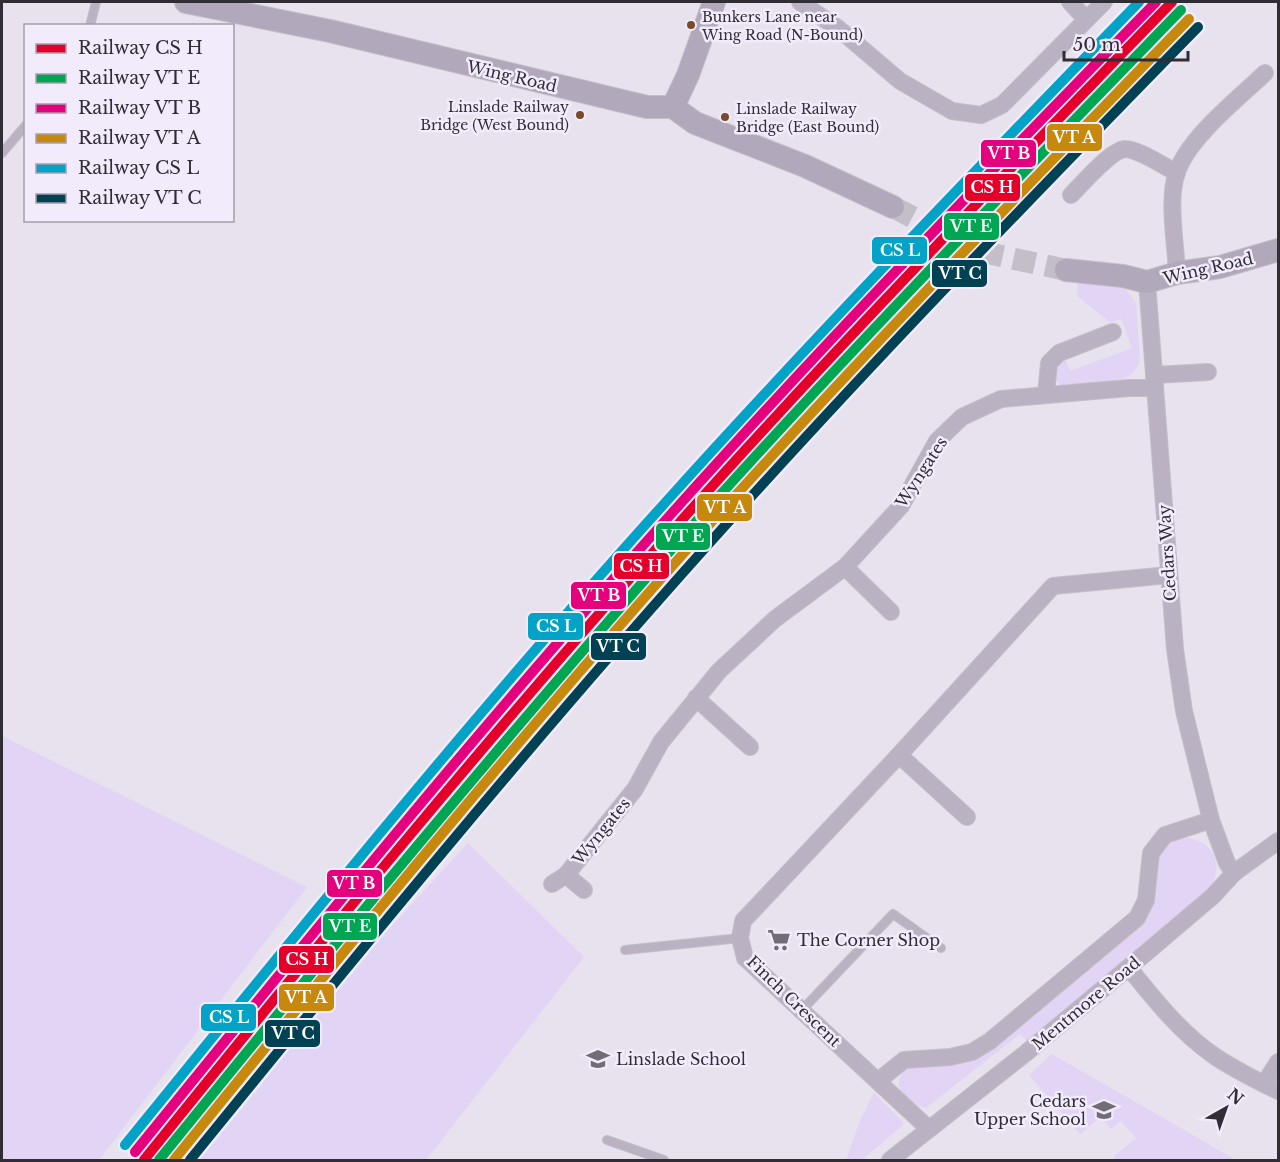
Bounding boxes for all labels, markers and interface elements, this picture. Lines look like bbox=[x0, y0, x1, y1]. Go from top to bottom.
place label: Bunkers Lane near Wing Road (N-Bound) bbox=[701, 8, 863, 44]
marker: Bunkers Lane near Wing Road (N-Bound) bbox=[685, 19, 697, 31]
legend bbox=[24, 24, 234, 222]
scale bar bbox=[1064, 24, 1188, 62]
text: 50 m bbox=[1073, 34, 1121, 56]
text: Railway CS H bbox=[78, 37, 203, 59]
street label: Wing Road bbox=[464, 56, 559, 96]
text: Railway VT E bbox=[78, 67, 200, 89]
text: Railway VT B bbox=[78, 97, 201, 119]
place label: Linslade Railway Bridge (West Bound) bbox=[420, 98, 569, 134]
place label: Linslade Railway Bridge (East Bound) bbox=[736, 100, 879, 136]
marker: Linslade Railway Bridge (West Bound) bbox=[574, 109, 586, 121]
marker: Linslade Railway Bridge (East Bound) bbox=[719, 111, 731, 123]
line badge: VT A bbox=[1046, 123, 1103, 152]
text: Railway VT A bbox=[78, 127, 202, 149]
text: VT A bbox=[1052, 127, 1096, 147]
line badge: VT B bbox=[980, 139, 1037, 168]
text: VT B bbox=[987, 143, 1031, 163]
text: Railway CS L bbox=[78, 157, 199, 179]
line badge: CS H bbox=[964, 173, 1021, 202]
text: CS H bbox=[970, 177, 1014, 197]
text: Railway VT C bbox=[78, 187, 202, 209]
line badge: VT E bbox=[943, 212, 1000, 241]
text: VT E bbox=[949, 216, 992, 236]
line badge: CS L bbox=[871, 236, 928, 265]
text: CS L bbox=[880, 240, 920, 260]
street label: Wing Road bbox=[1160, 248, 1255, 288]
line badge: VT C bbox=[931, 259, 988, 288]
text: VT C bbox=[937, 263, 982, 283]
street label: Wyngates bbox=[890, 433, 951, 512]
line badge: VT A bbox=[696, 493, 753, 522]
text: VT A bbox=[703, 497, 747, 517]
street label: Cedars Way bbox=[1154, 503, 1180, 602]
line badge: VT E bbox=[655, 522, 711, 551]
text: VT E bbox=[661, 526, 704, 546]
line badge: CS H bbox=[613, 552, 670, 580]
text: CS H bbox=[619, 556, 663, 576]
line badge: VT B bbox=[570, 581, 627, 610]
text: VT B bbox=[577, 585, 621, 605]
line badge: CS L bbox=[527, 612, 584, 641]
text: CS L bbox=[536, 616, 576, 636]
line badge: VT C bbox=[590, 632, 647, 661]
text: VT C bbox=[595, 636, 640, 656]
street label: Wyngates bbox=[567, 793, 634, 869]
line badge: VT B bbox=[326, 869, 383, 898]
text: VT B bbox=[332, 873, 376, 893]
line badge: VT E bbox=[322, 912, 378, 941]
text: VT E bbox=[328, 916, 371, 936]
supermarket icon: The Corner Shop bbox=[766, 927, 792, 953]
place label: The Corner Shop bbox=[797, 930, 940, 950]
line badge: CS H bbox=[278, 945, 335, 974]
text: CS H bbox=[285, 949, 329, 969]
street label: Finch Crescent bbox=[743, 951, 845, 1051]
street label: Mentmore Road bbox=[1028, 952, 1144, 1054]
line badge: VT A bbox=[278, 983, 335, 1012]
text: VT A bbox=[284, 987, 328, 1007]
line badge: CS L bbox=[200, 1003, 257, 1032]
text: CS L bbox=[209, 1007, 249, 1027]
line badge: VT C bbox=[264, 1019, 321, 1048]
text: VT C bbox=[270, 1023, 315, 1043]
school or university icon: Linslade School bbox=[585, 1046, 611, 1072]
place label: Linslade School bbox=[616, 1049, 746, 1069]
north arrow bbox=[1196, 1078, 1256, 1138]
text: N bbox=[1223, 1084, 1248, 1109]
place label: Cedars Upper School bbox=[974, 1091, 1086, 1129]
school or university icon: Cedars Upper School bbox=[1091, 1097, 1117, 1123]

